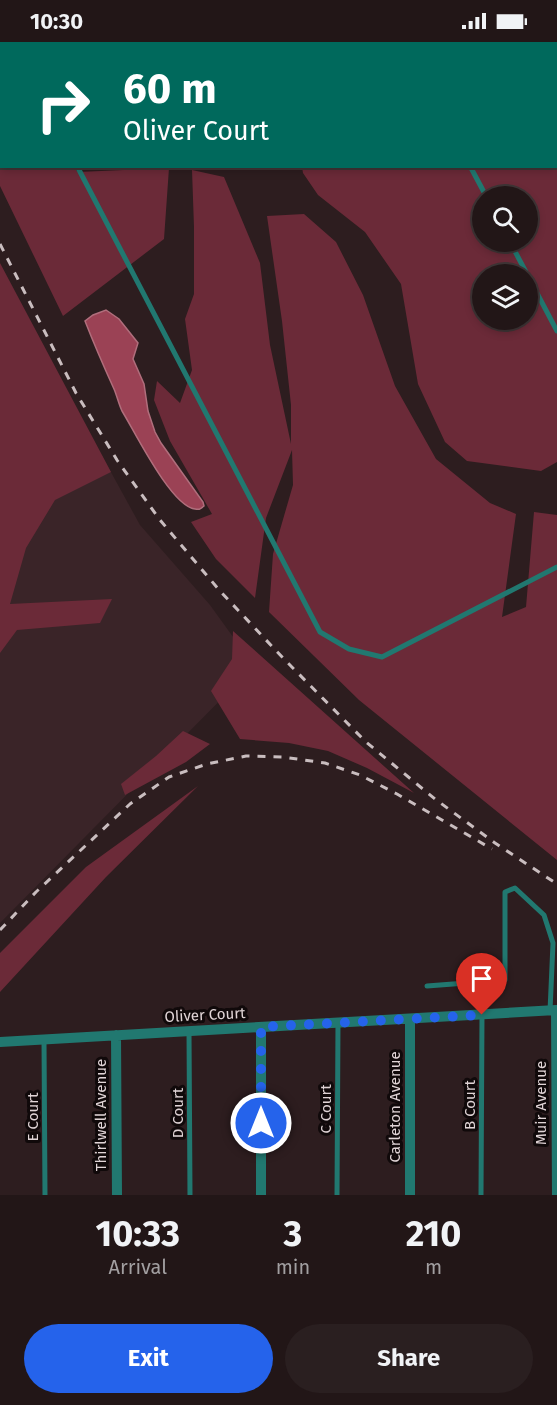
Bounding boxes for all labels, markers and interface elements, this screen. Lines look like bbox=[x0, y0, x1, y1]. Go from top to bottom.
text: 10:30 bbox=[30, 8, 83, 35]
text: 60 m bbox=[123, 64, 217, 114]
icon: right bbox=[24, 66, 102, 144]
text: Oliver Court bbox=[123, 115, 269, 147]
map controls bbox=[472, 186, 538, 330]
button: search bbox=[472, 186, 538, 252]
button: layers bbox=[472, 264, 538, 330]
pin bbox=[456, 953, 507, 1015]
icon: arrive bbox=[465, 962, 498, 995]
street label: Oliver Court bbox=[164, 1004, 247, 1026]
street label: Carleton Avenue bbox=[386, 1051, 404, 1163]
street label: Thirlwell Avenue bbox=[92, 1059, 110, 1171]
street label: Muir Avenue bbox=[532, 1061, 550, 1145]
street label: B Court bbox=[461, 1079, 479, 1130]
street label: C Court bbox=[317, 1084, 335, 1134]
street label: D Court bbox=[169, 1087, 187, 1138]
position arrow bbox=[229, 1091, 293, 1155]
street label: E Court bbox=[24, 1092, 42, 1141]
text: 10:33 bbox=[96, 1212, 180, 1256]
text: 3 bbox=[284, 1212, 302, 1256]
text: 210 bbox=[406, 1212, 461, 1256]
text: Arrival bbox=[109, 1255, 167, 1279]
text: min bbox=[276, 1255, 310, 1279]
text: m bbox=[425, 1255, 442, 1279]
button: Exit bbox=[24, 1324, 273, 1393]
button: Share bbox=[285, 1324, 533, 1393]

